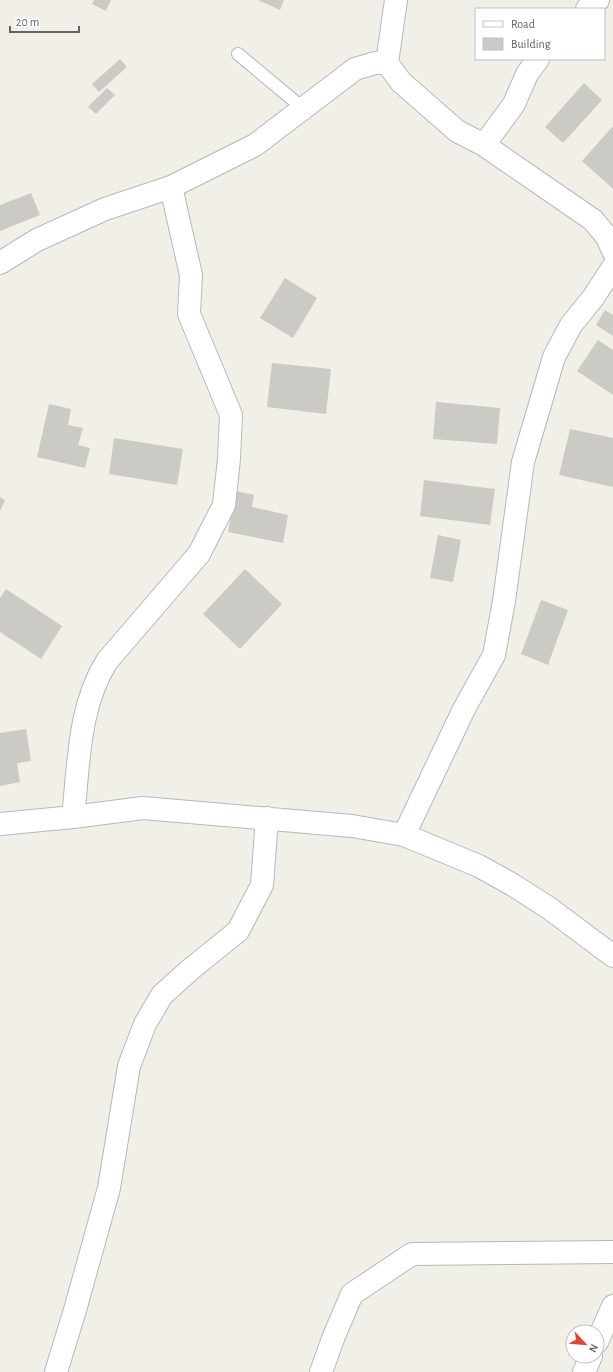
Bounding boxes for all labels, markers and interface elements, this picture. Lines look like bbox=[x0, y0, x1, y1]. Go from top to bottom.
scale bar bbox=[10, 8, 79, 34]
legend bbox=[475, 8, 605, 60]
text: 20 m bbox=[16, 16, 39, 28]
text: Road bbox=[511, 18, 535, 30]
text: Building bbox=[511, 38, 551, 50]
north arrow bbox=[565, 1324, 605, 1364]
text: N bbox=[587, 1342, 600, 1354]

